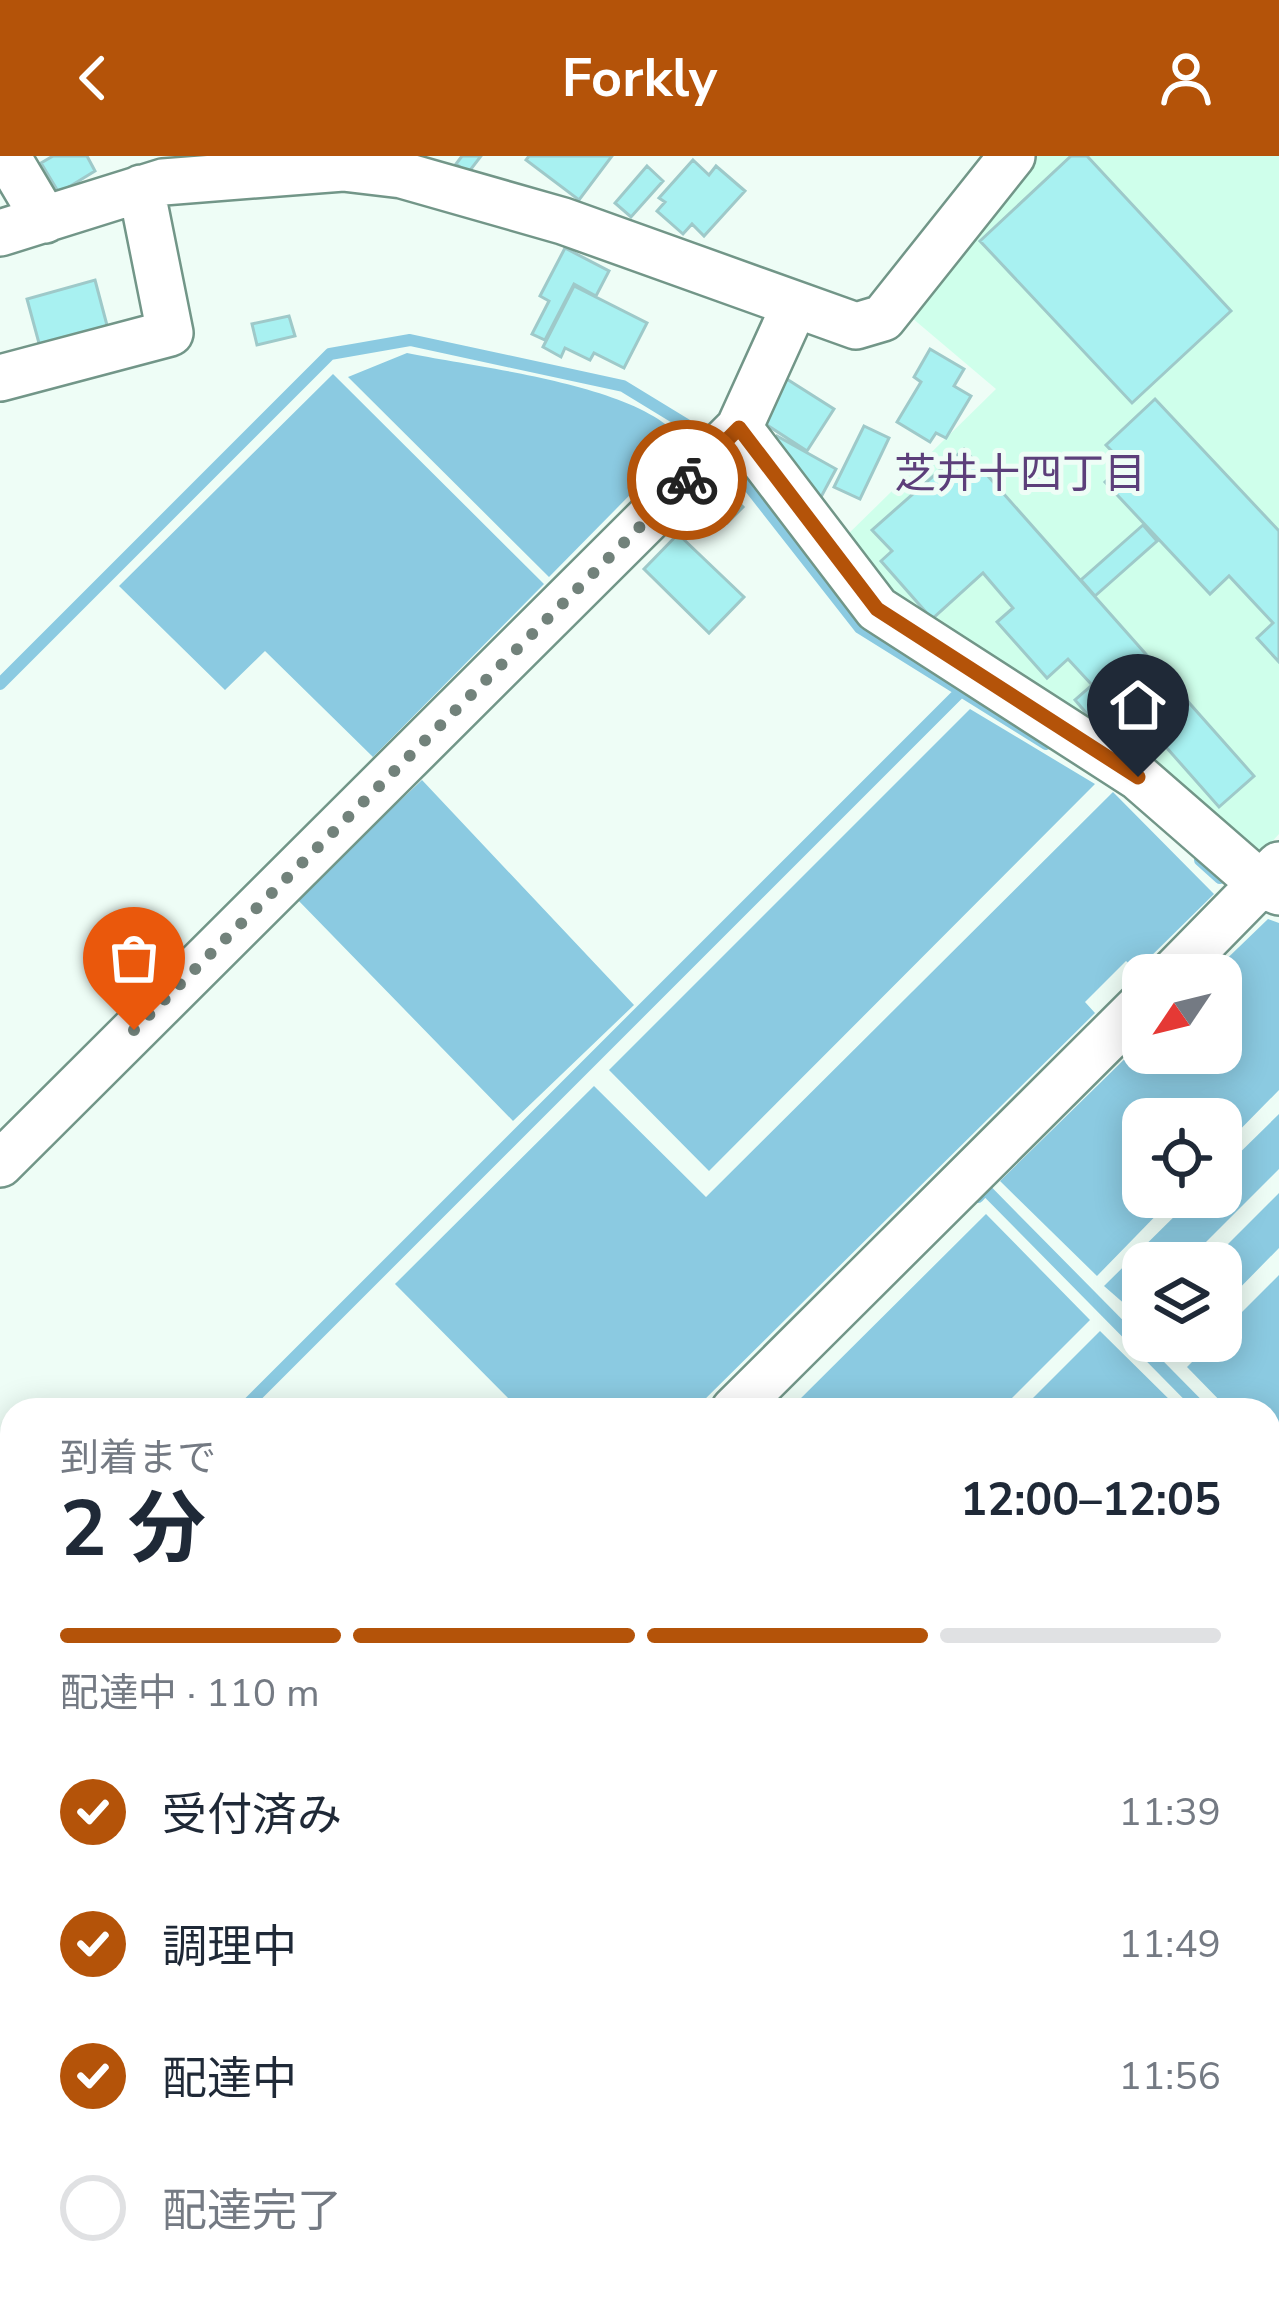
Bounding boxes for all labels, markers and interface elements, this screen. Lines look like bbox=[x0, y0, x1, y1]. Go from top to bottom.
text: Forkly bbox=[562, 41, 717, 115]
icon: back bbox=[60, 45, 126, 111]
icon: person bbox=[1153, 45, 1219, 111]
courier bbox=[627, 420, 747, 540]
district label: 芝井十四丁目 bbox=[894, 446, 1146, 503]
icon: bike bbox=[654, 447, 720, 513]
pin bbox=[1087, 654, 1189, 777]
icon: home bbox=[1105, 672, 1171, 738]
pin bbox=[83, 907, 185, 1030]
icon: bag bbox=[101, 925, 167, 991]
north arrow bbox=[1122, 954, 1242, 1074]
map controls bbox=[1122, 954, 1242, 1362]
button: locate bbox=[1122, 1098, 1242, 1218]
button: layers bbox=[1122, 1242, 1242, 1362]
text: 到着まで bbox=[60, 1432, 216, 1485]
text: 12:00–12:05 bbox=[960, 1470, 1221, 1531]
text: 2 分 bbox=[60, 1476, 206, 1583]
text: 配達中 · 110 m bbox=[60, 1667, 320, 1720]
icon: check bbox=[60, 1779, 126, 1845]
text: 受付済み bbox=[162, 1785, 342, 1846]
text: 11:39 bbox=[1119, 1786, 1221, 1839]
icon: check bbox=[60, 1911, 126, 1977]
text: 調理中 bbox=[162, 1917, 297, 1978]
text: 11:49 bbox=[1119, 1918, 1221, 1971]
icon: check bbox=[60, 2043, 126, 2109]
text: 配達中 bbox=[162, 2049, 297, 2110]
text: 11:56 bbox=[1119, 2050, 1221, 2103]
text: 配達完了 bbox=[162, 2181, 342, 2242]

